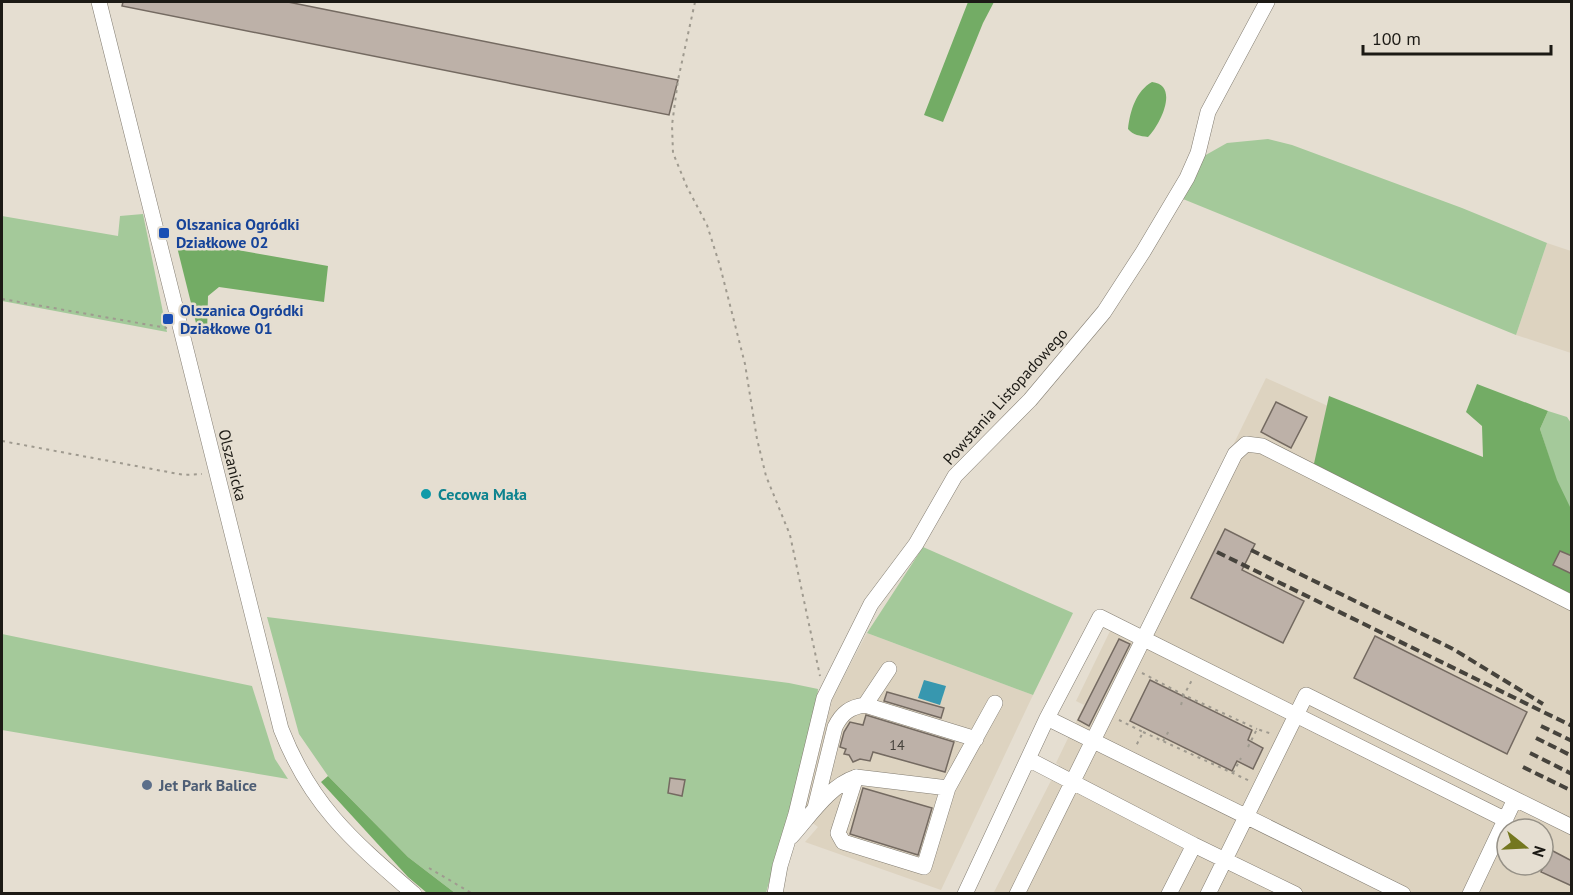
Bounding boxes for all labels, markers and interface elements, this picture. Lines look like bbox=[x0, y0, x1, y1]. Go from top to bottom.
scale bar bbox=[1363, 18, 1550, 56]
text: 100 m bbox=[1372, 27, 1421, 50]
place label: Olszanica Ogródki Działkowe 02 bbox=[176, 214, 299, 252]
marker: Olszanica Ogródki Działkowe 02 bbox=[157, 226, 171, 240]
place label: Olszanica Ogródki Działkowe 01 bbox=[180, 300, 303, 338]
marker: Olszanica Ogródki Działkowe 01 bbox=[161, 312, 175, 326]
street label: Powstania Listopadowego bbox=[938, 323, 1072, 469]
street label: Olszanicka bbox=[214, 427, 252, 503]
place label: Cecowa Mała bbox=[438, 484, 527, 504]
marker: Cecowa Mała bbox=[419, 487, 433, 501]
house number: 14 bbox=[889, 736, 905, 754]
place label: Jet Park Balice bbox=[158, 775, 257, 795]
marker: Jet Park Balice bbox=[140, 778, 154, 792]
north arrow bbox=[1495, 817, 1555, 877]
text: N bbox=[1528, 844, 1550, 860]

